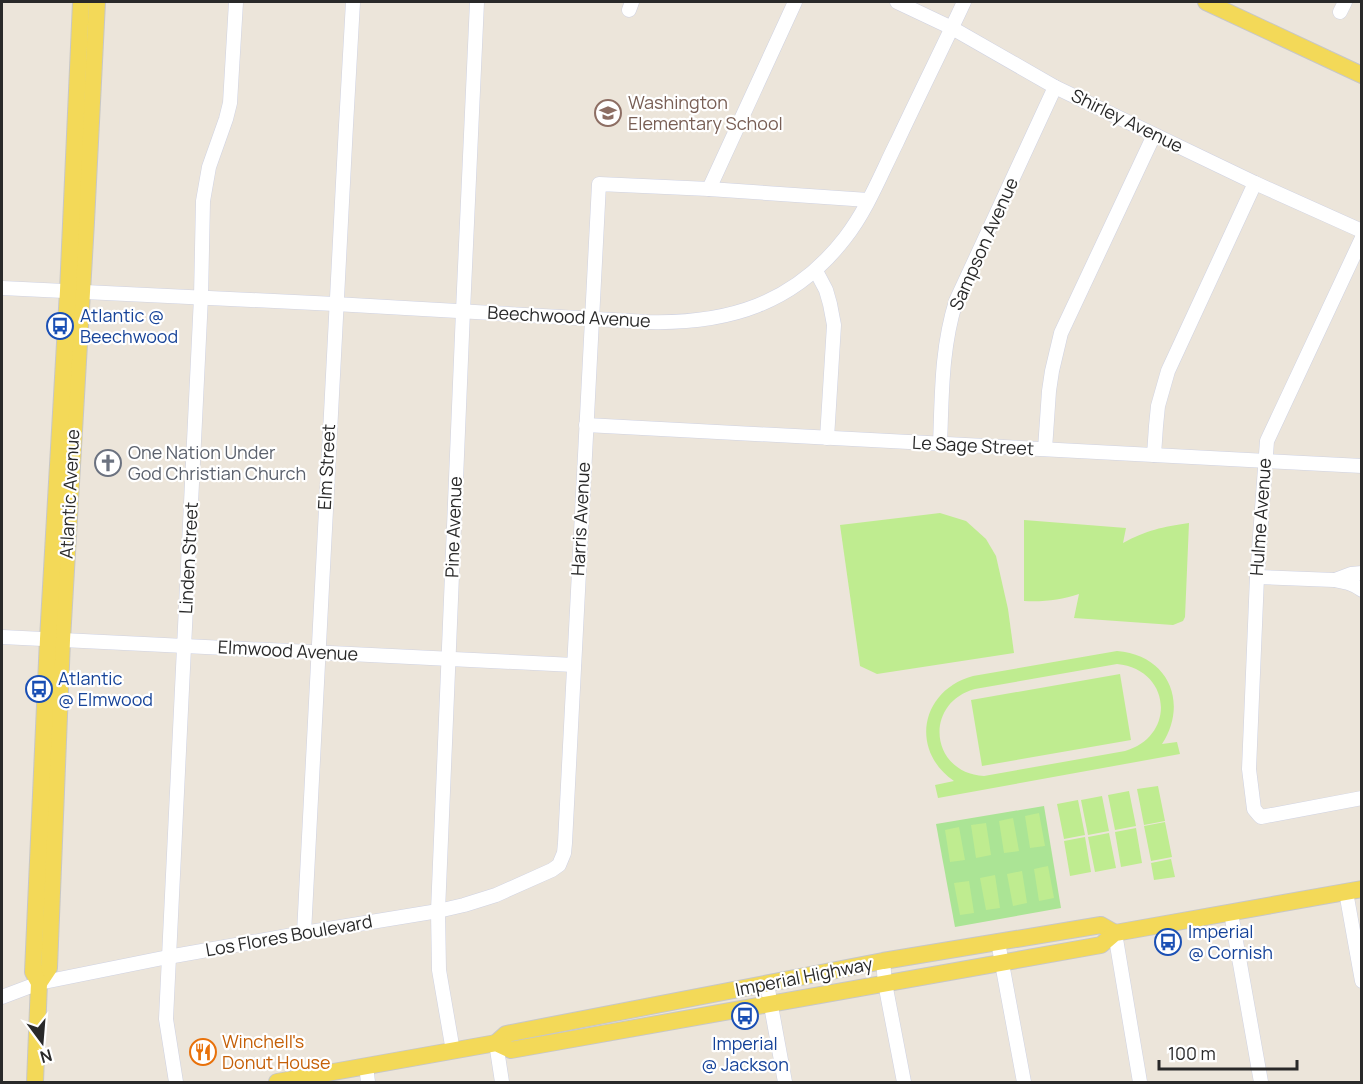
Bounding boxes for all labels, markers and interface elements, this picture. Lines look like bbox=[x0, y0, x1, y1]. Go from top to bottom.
street label: Shirley Avenue bbox=[1067, 83, 1187, 158]
place label: Washington Elementary School bbox=[628, 90, 783, 135]
school or university icon: Washington Elementary School bbox=[593, 98, 623, 128]
street label: Sampson Avenue bbox=[943, 173, 1023, 314]
street label: Beechwood Avenue bbox=[487, 300, 651, 332]
place label: Atlantic @ Beechwood bbox=[80, 303, 178, 348]
bus stop icon: Atlantic @ Beechwood bbox=[45, 311, 75, 341]
street label: Elm Street bbox=[312, 423, 340, 511]
street label: Atlantic Avenue bbox=[54, 429, 84, 559]
street label: Le Sage Street bbox=[911, 430, 1035, 460]
place label: One Nation Under God Christian Church bbox=[128, 440, 306, 485]
church icon: One Nation Under God Christian Church bbox=[93, 448, 123, 478]
street label: Hulme Avenue bbox=[1244, 457, 1276, 577]
street label: Harris Avenue bbox=[565, 461, 595, 577]
street label: Pine Avenue bbox=[439, 476, 467, 578]
street label: Linden Street bbox=[173, 501, 203, 615]
street label: Elmwood Avenue bbox=[217, 634, 359, 666]
place label: Atlantic @ Elmwood bbox=[58, 666, 153, 711]
bus stop icon: Atlantic @ Elmwood bbox=[24, 674, 54, 704]
street label: Los Flores Boulevard bbox=[204, 909, 374, 961]
place label: Imperial @ Cornish bbox=[1188, 919, 1273, 964]
bus stop icon: Imperial @ Cornish bbox=[1153, 927, 1183, 957]
street label: Imperial Highway bbox=[733, 951, 875, 1001]
bus stop icon: Imperial @ Jackson bbox=[730, 1001, 760, 1031]
north arrow bbox=[12, 1012, 72, 1072]
place label: Winchell's Donut House bbox=[222, 1029, 331, 1074]
place label: Imperial @ Jackson bbox=[701, 1031, 789, 1076]
scale bar bbox=[1159, 1033, 1297, 1071]
restaurant icon: Winchell's Donut House bbox=[188, 1037, 218, 1067]
text: 100 m bbox=[1168, 1041, 1216, 1065]
text: N bbox=[38, 1044, 55, 1069]

